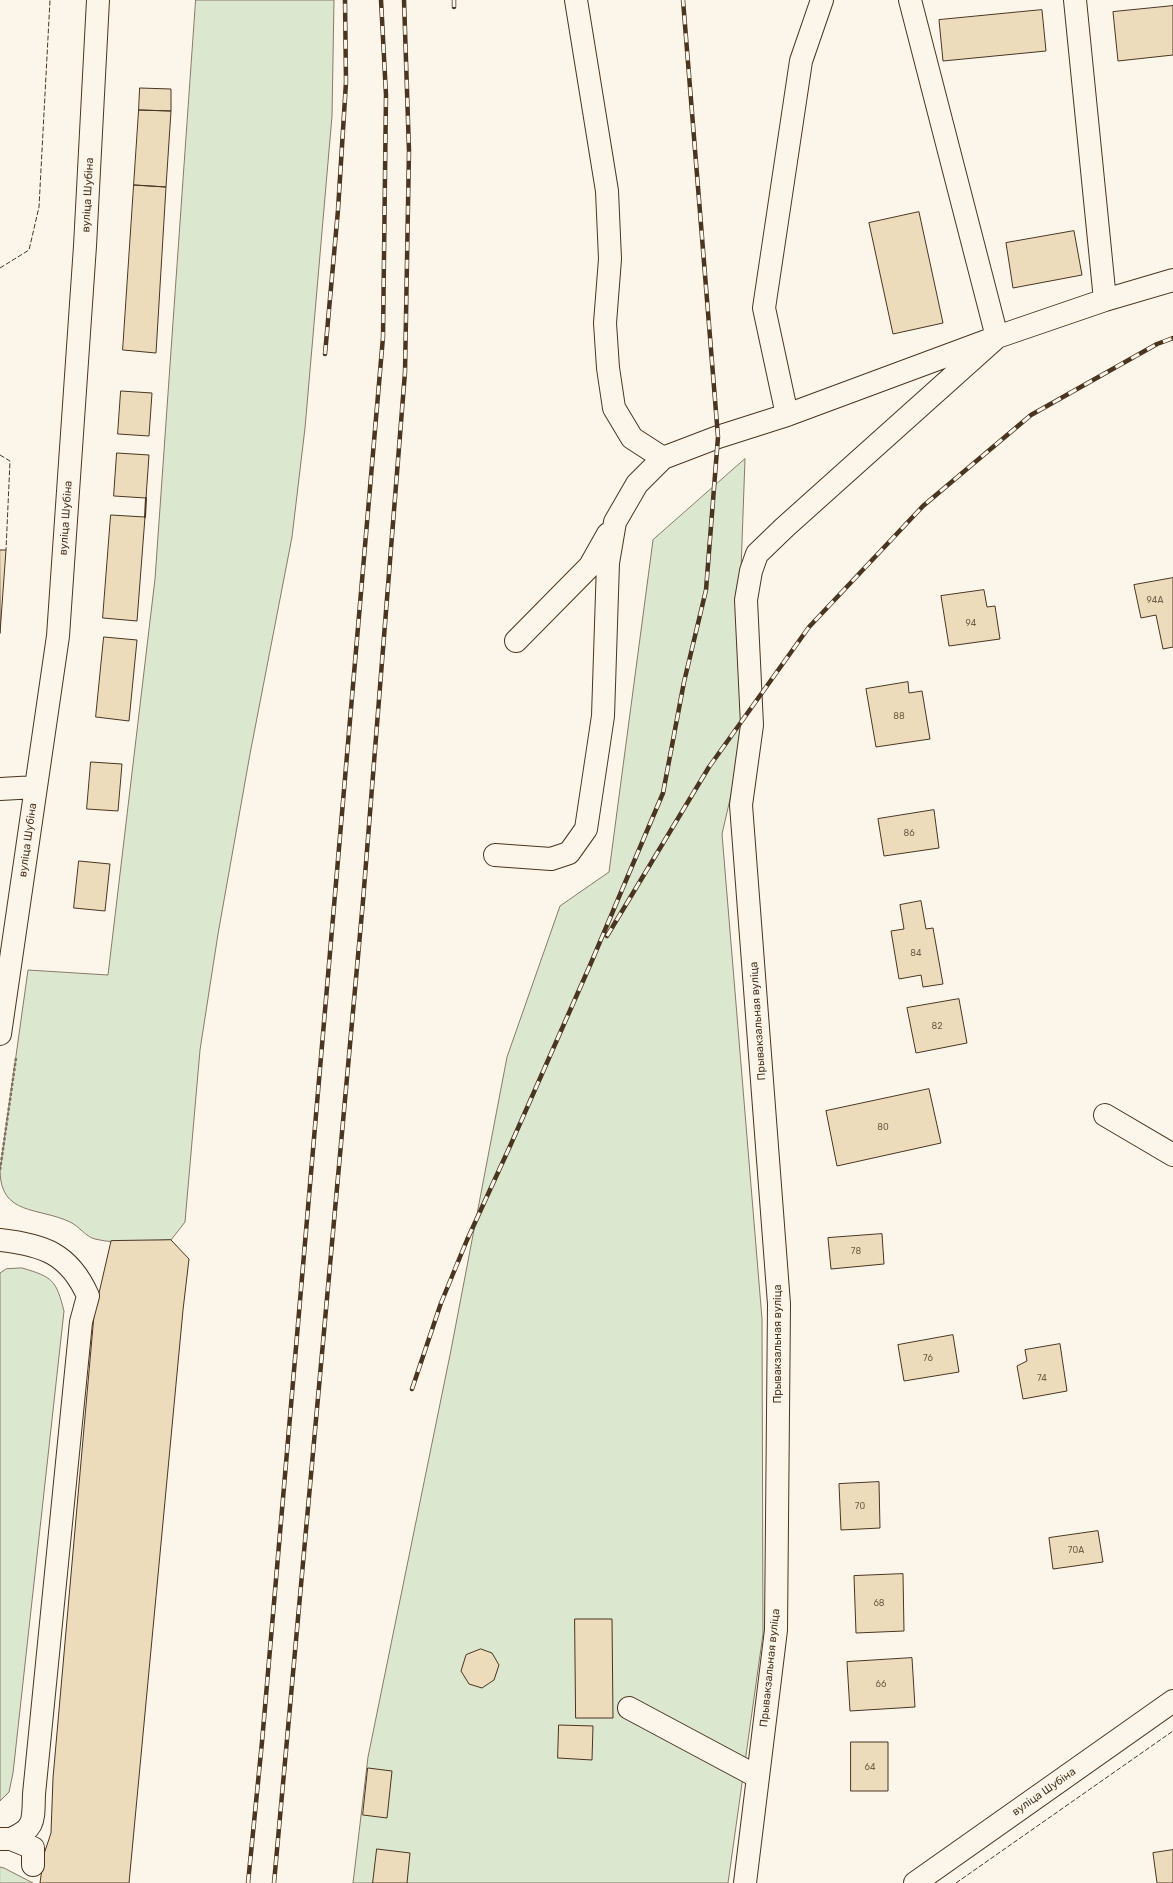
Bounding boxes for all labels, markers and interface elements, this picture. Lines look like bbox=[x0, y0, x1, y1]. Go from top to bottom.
street label: вуліца Шубіна bbox=[79, 157, 97, 233]
street label: вуліца Шубіна bbox=[57, 480, 75, 556]
house number: 94А bbox=[1147, 595, 1163, 605]
house number: 94 bbox=[966, 618, 976, 628]
house number: 88 bbox=[893, 711, 905, 721]
street label: вуліца Шубіна bbox=[16, 802, 40, 878]
house number: 86 bbox=[903, 828, 915, 838]
house number: 84 bbox=[910, 948, 922, 958]
street label: Прывакзальная вуліца bbox=[747, 961, 769, 1081]
house number: 82 bbox=[931, 1021, 943, 1031]
house number: 80 bbox=[877, 1122, 889, 1132]
house number: 78 bbox=[851, 1246, 861, 1256]
street label: Прывакзальная вуліца bbox=[771, 1284, 785, 1404]
house number: 76 bbox=[923, 1353, 933, 1363]
house number: 74 bbox=[1037, 1373, 1047, 1383]
house number: 70 bbox=[855, 1501, 865, 1511]
house number: 70А bbox=[1068, 1545, 1084, 1555]
house number: 68 bbox=[873, 1598, 885, 1608]
street label: Прывакзальная вуліца bbox=[757, 1608, 783, 1728]
house number: 66 bbox=[876, 1679, 886, 1689]
house number: 64 bbox=[864, 1762, 876, 1772]
street label: вуліца Шубіна bbox=[1010, 1765, 1078, 1819]

